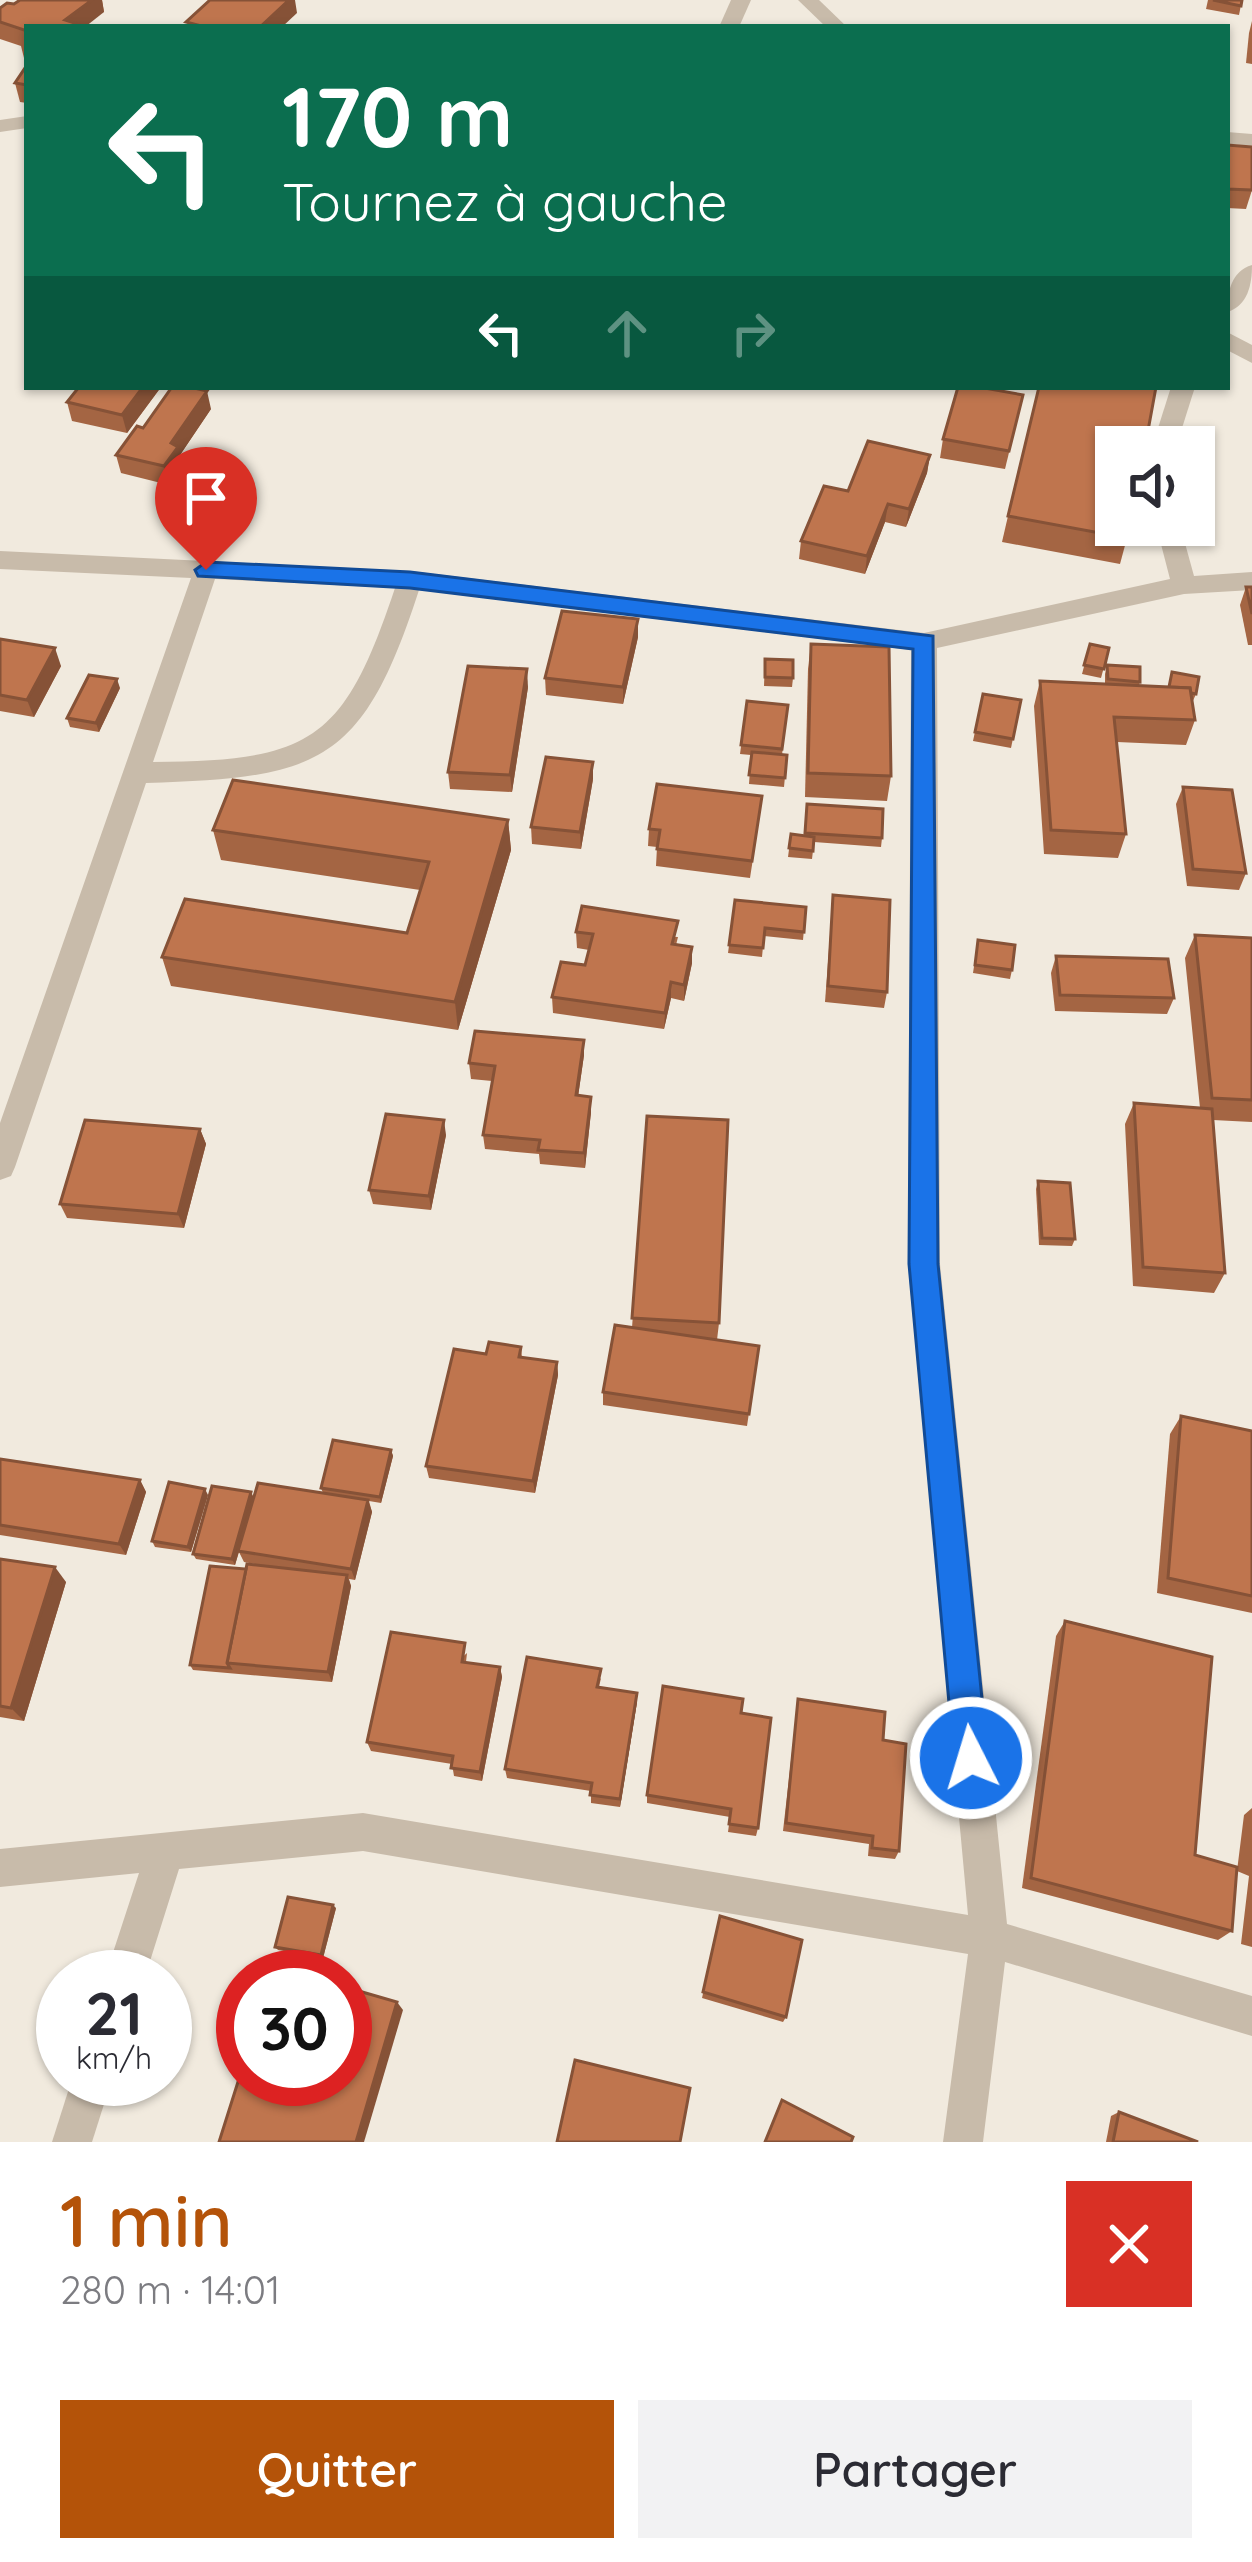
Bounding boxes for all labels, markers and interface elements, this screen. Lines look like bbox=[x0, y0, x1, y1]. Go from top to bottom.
text: 170 m bbox=[282, 63, 513, 168]
icon: left bbox=[84, 72, 240, 228]
text: Tournez à gauche bbox=[282, 167, 728, 235]
icon: left bbox=[468, 300, 534, 366]
icon: ahead bbox=[594, 300, 660, 366]
icon: right bbox=[720, 300, 786, 366]
map controls bbox=[1095, 426, 1215, 546]
button: sound bbox=[1095, 426, 1215, 546]
pin bbox=[155, 447, 257, 570]
icon: arrive bbox=[173, 465, 239, 531]
position arrow bbox=[908, 1695, 1034, 1821]
speed limit sign: 30 bbox=[216, 1950, 372, 2106]
text: 21 bbox=[85, 1975, 143, 2050]
text: km/h bbox=[76, 2039, 152, 2077]
text: 1 min bbox=[60, 2175, 233, 2265]
button: close bbox=[1066, 2181, 1192, 2307]
text: 280 m · 14:01 bbox=[60, 2265, 280, 2314]
button: Quitter bbox=[60, 2400, 614, 2538]
button: Partager bbox=[638, 2400, 1192, 2538]

